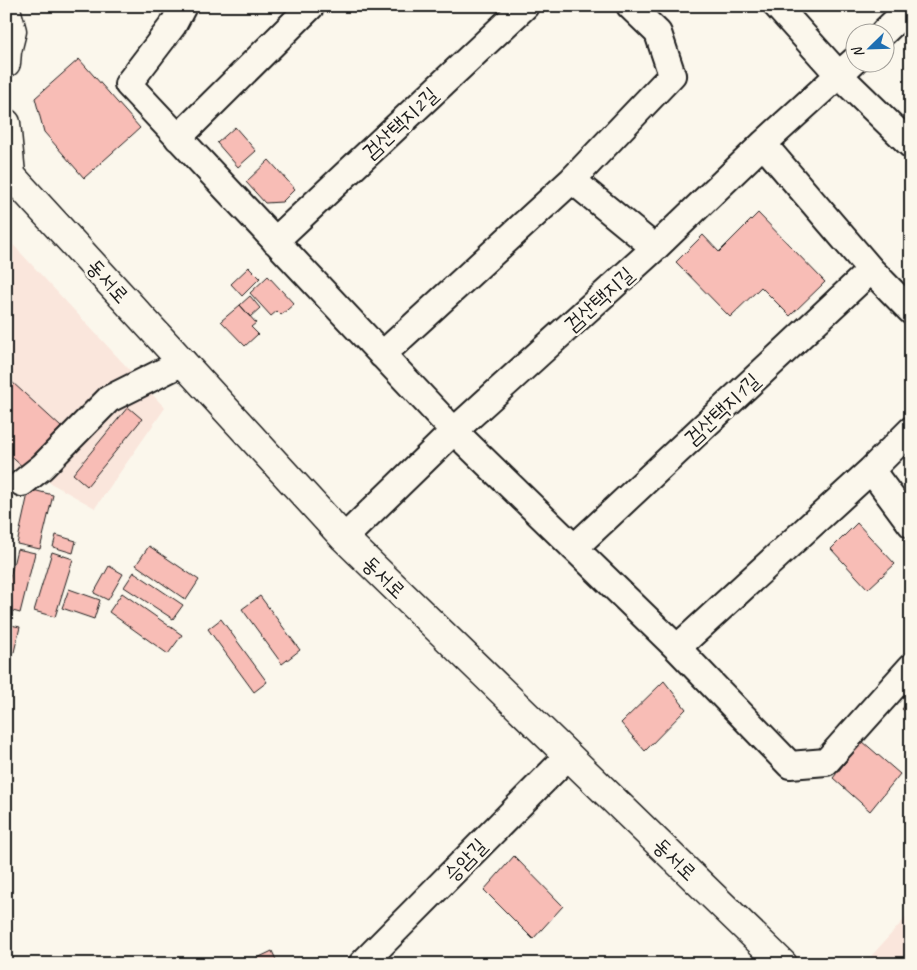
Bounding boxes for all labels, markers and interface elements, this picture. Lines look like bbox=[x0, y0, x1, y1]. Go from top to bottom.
north arrow bbox=[844, 22, 894, 72]
text: N bbox=[848, 43, 868, 60]
street label: 검산택지2길 bbox=[357, 81, 443, 165]
street label: 동서로 bbox=[81, 253, 135, 309]
street label: 검산택지길 bbox=[559, 261, 639, 337]
street label: 검산택지1길 bbox=[679, 367, 765, 451]
street label: 동서로 bbox=[357, 550, 411, 604]
street label: 동서로 bbox=[648, 832, 702, 886]
street label: 승암길 bbox=[438, 833, 492, 887]

